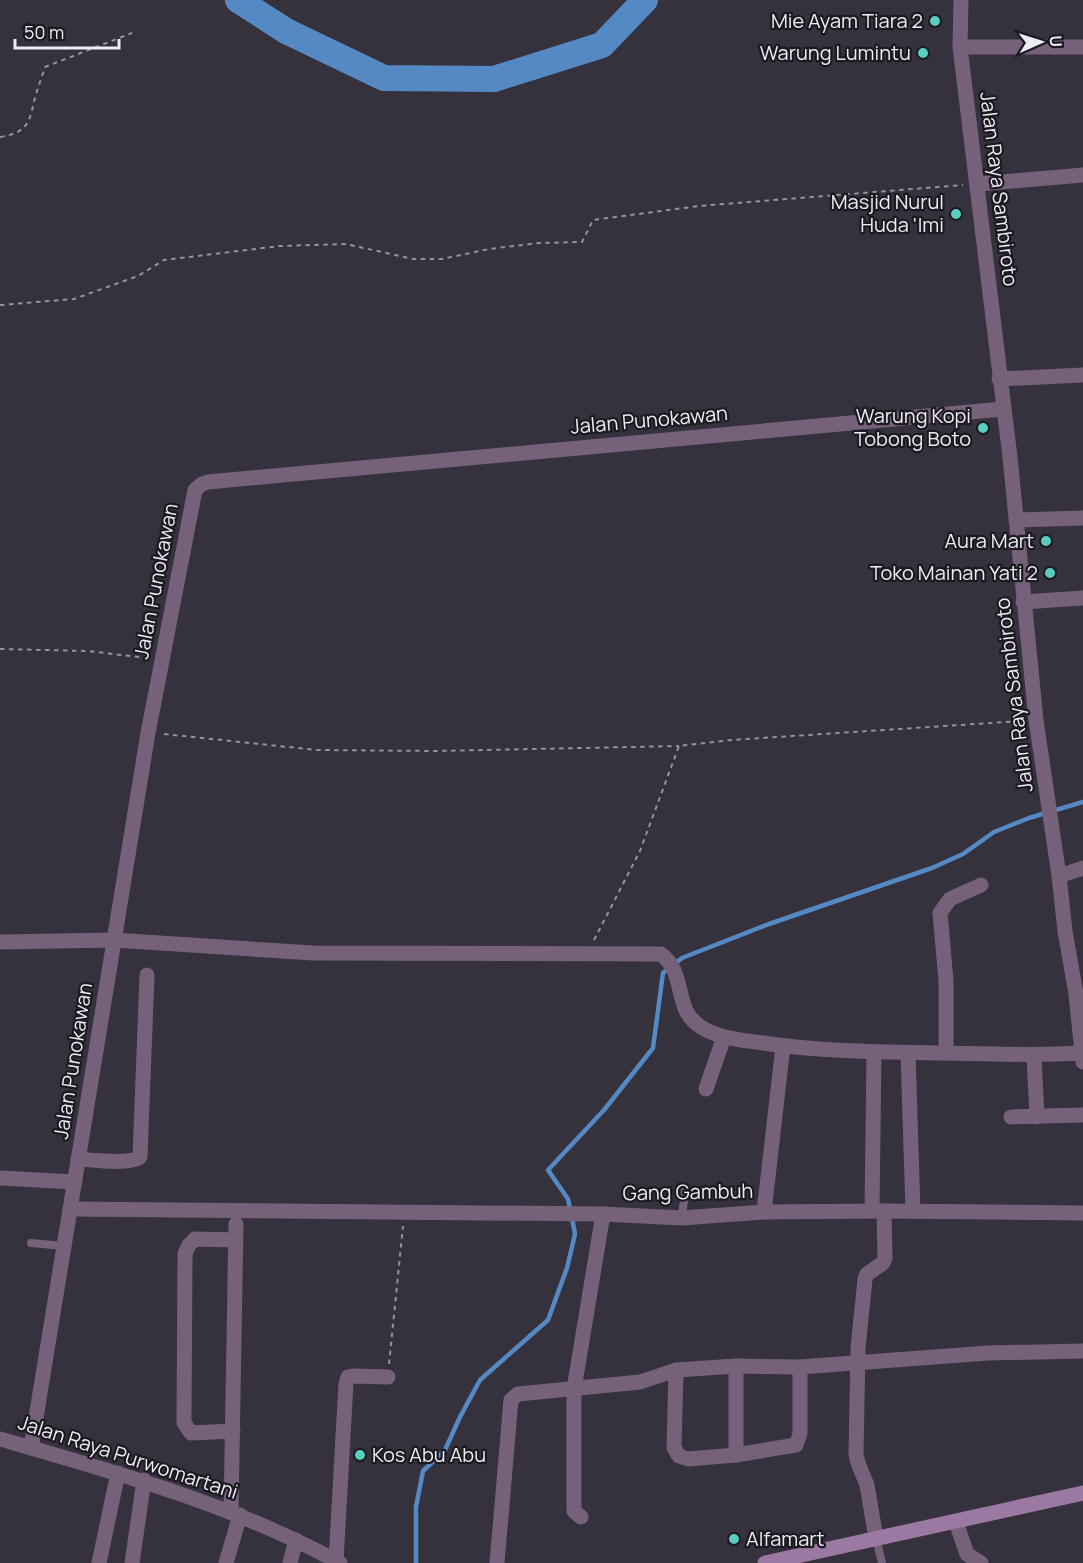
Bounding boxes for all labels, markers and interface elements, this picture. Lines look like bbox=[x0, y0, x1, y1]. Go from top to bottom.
place label: Mie Ayam Tiara 2 bbox=[771, 7, 923, 34]
scale bar bbox=[15, 12, 118, 50]
north arrow bbox=[1011, 12, 1071, 72]
marker: Mie Ayam Tiara 2 bbox=[928, 14, 942, 28]
text: 50 m bbox=[24, 20, 64, 44]
text: U bbox=[1045, 35, 1067, 48]
place label: Warung Lumintu bbox=[760, 39, 911, 66]
marker: Warung Lumintu bbox=[916, 46, 930, 60]
street label: Jalan Raya Sambiroto bbox=[974, 90, 1025, 288]
place label: Masjid Nurul Huda 'lmi bbox=[831, 188, 944, 238]
marker: Masjid Nurul Huda 'lmi bbox=[949, 207, 963, 221]
street label: Jalan Punokawan bbox=[569, 399, 729, 440]
place label: Warung Kopi Tobong Boto bbox=[854, 402, 971, 452]
marker: Warung Kopi Tobong Boto bbox=[976, 421, 990, 435]
street label: Jalan Punokawan bbox=[127, 501, 184, 661]
place label: Aura Mart bbox=[944, 527, 1034, 554]
marker: Aura Mart bbox=[1039, 534, 1053, 548]
place label: Toko Mainan Yati 2 bbox=[870, 559, 1038, 586]
marker: Toko Mainan Yati 2 bbox=[1043, 566, 1057, 580]
street label: Jalan Raya Sambiroto bbox=[988, 596, 1039, 794]
street label: Jalan Punokawan bbox=[47, 981, 98, 1141]
street label: Gang Gambuh bbox=[622, 1177, 754, 1206]
street label: Jalan Raya Purwomartani bbox=[15, 1408, 241, 1505]
place label: Kos Abu Abu bbox=[372, 1441, 486, 1468]
marker: Kos Abu Abu bbox=[353, 1448, 367, 1462]
place label: Alfamart bbox=[746, 1525, 825, 1552]
marker: Alfamart bbox=[727, 1532, 741, 1546]

